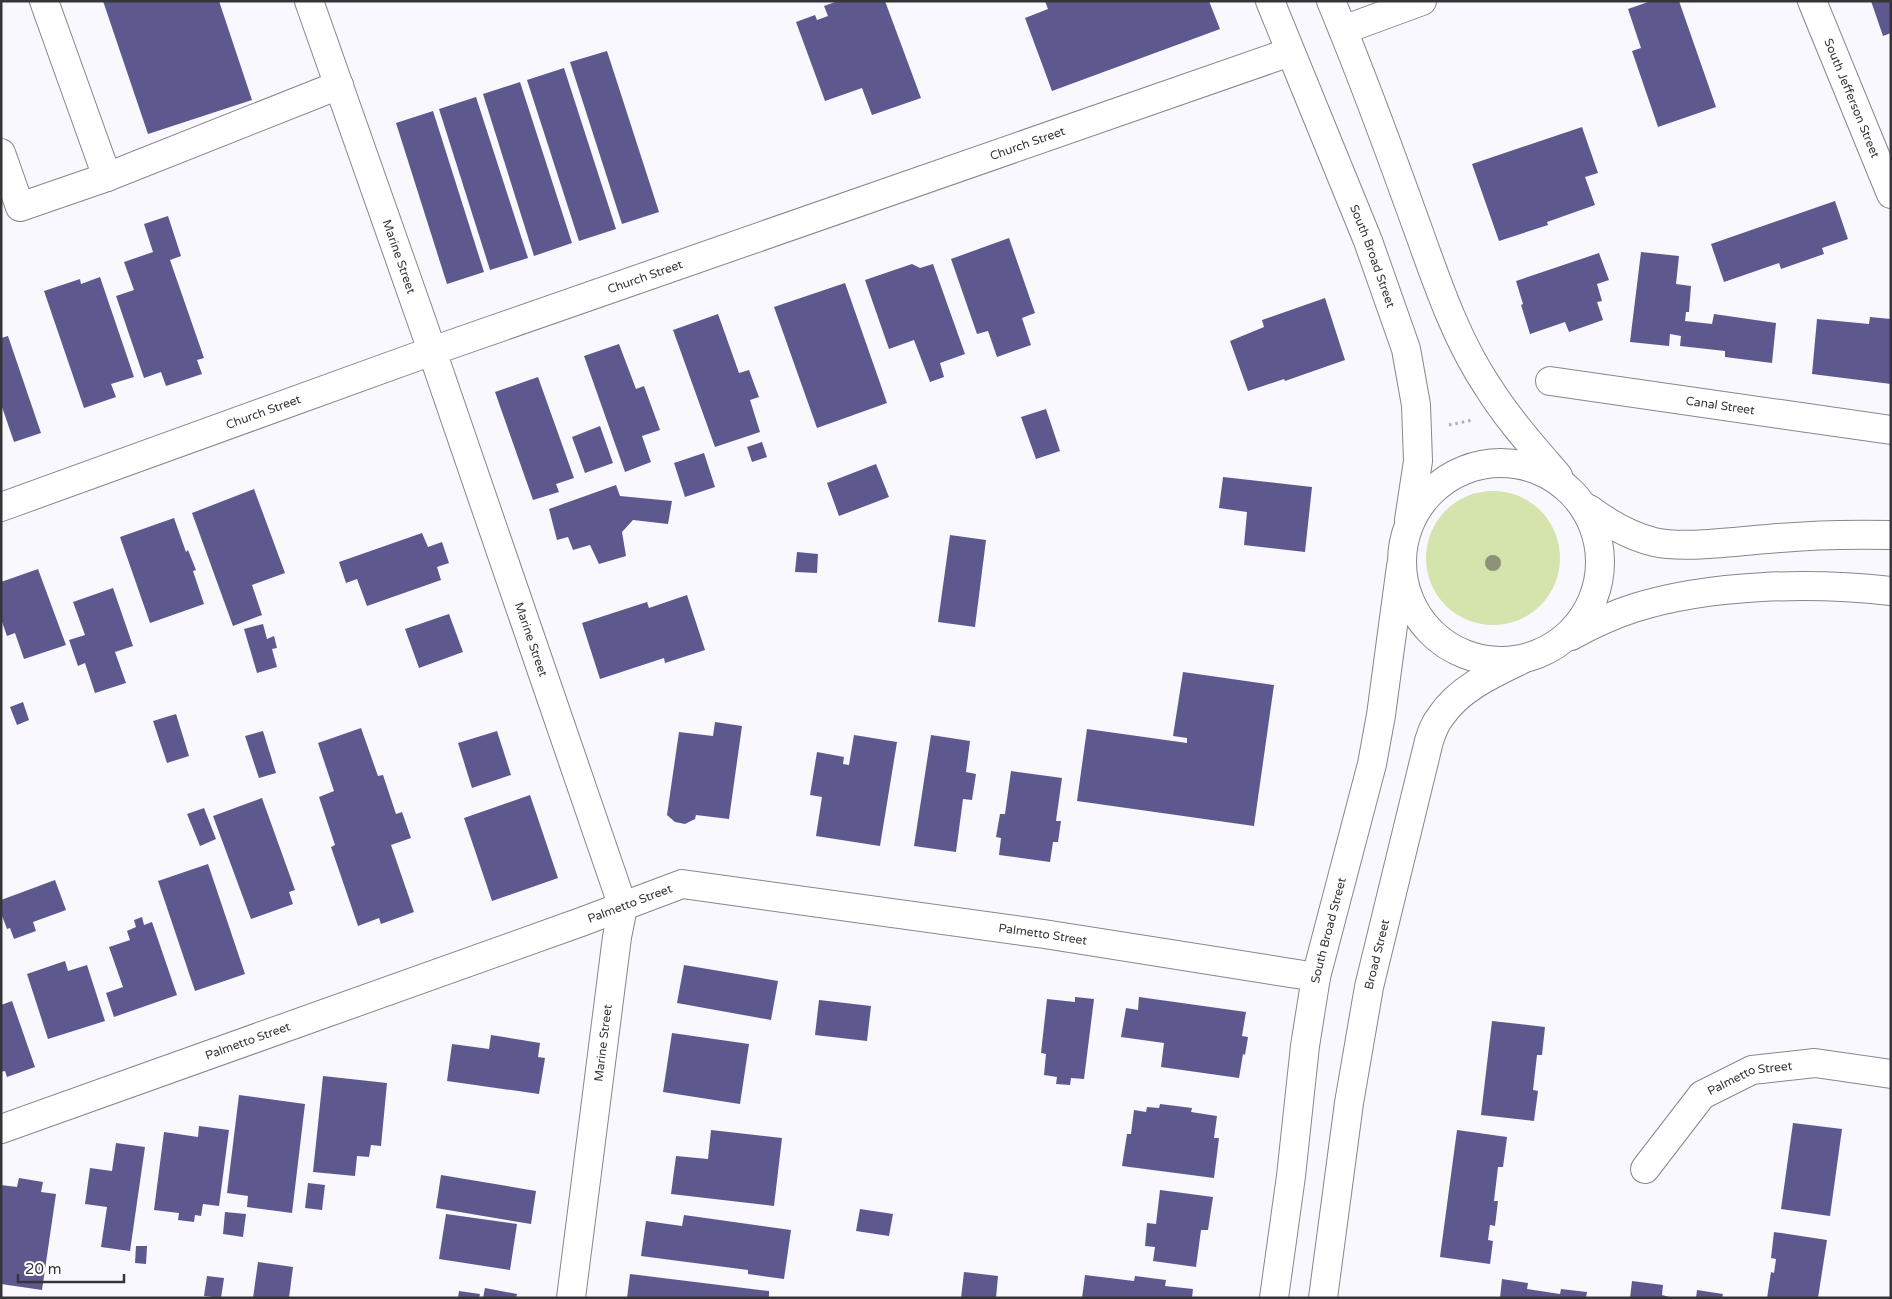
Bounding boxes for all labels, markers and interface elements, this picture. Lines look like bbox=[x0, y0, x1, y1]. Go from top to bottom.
street label: South Jefferson Street bbox=[1821, 36, 1883, 160]
street label: Church Street bbox=[988, 124, 1067, 163]
street label: South Broad Street bbox=[1347, 203, 1398, 310]
street label: Marine Street bbox=[380, 218, 419, 296]
street label: Church Street bbox=[606, 257, 685, 296]
street label: Church Street bbox=[224, 392, 303, 432]
street label: Canal Street bbox=[1685, 394, 1756, 417]
street label: Marine Street bbox=[512, 601, 550, 679]
street label: South Broad Street bbox=[1308, 876, 1349, 984]
street label: Palmetto Street bbox=[586, 881, 674, 926]
street label: Broad Street bbox=[1362, 917, 1392, 991]
street label: Palmetto Street bbox=[998, 921, 1088, 948]
street label: Marine Street bbox=[591, 1003, 615, 1082]
street label: Palmetto Street bbox=[203, 1019, 293, 1063]
street label: Palmetto Street bbox=[1705, 1059, 1793, 1098]
scale bar bbox=[18, 1252, 124, 1284]
text: 20 m bbox=[25, 1260, 62, 1278]

